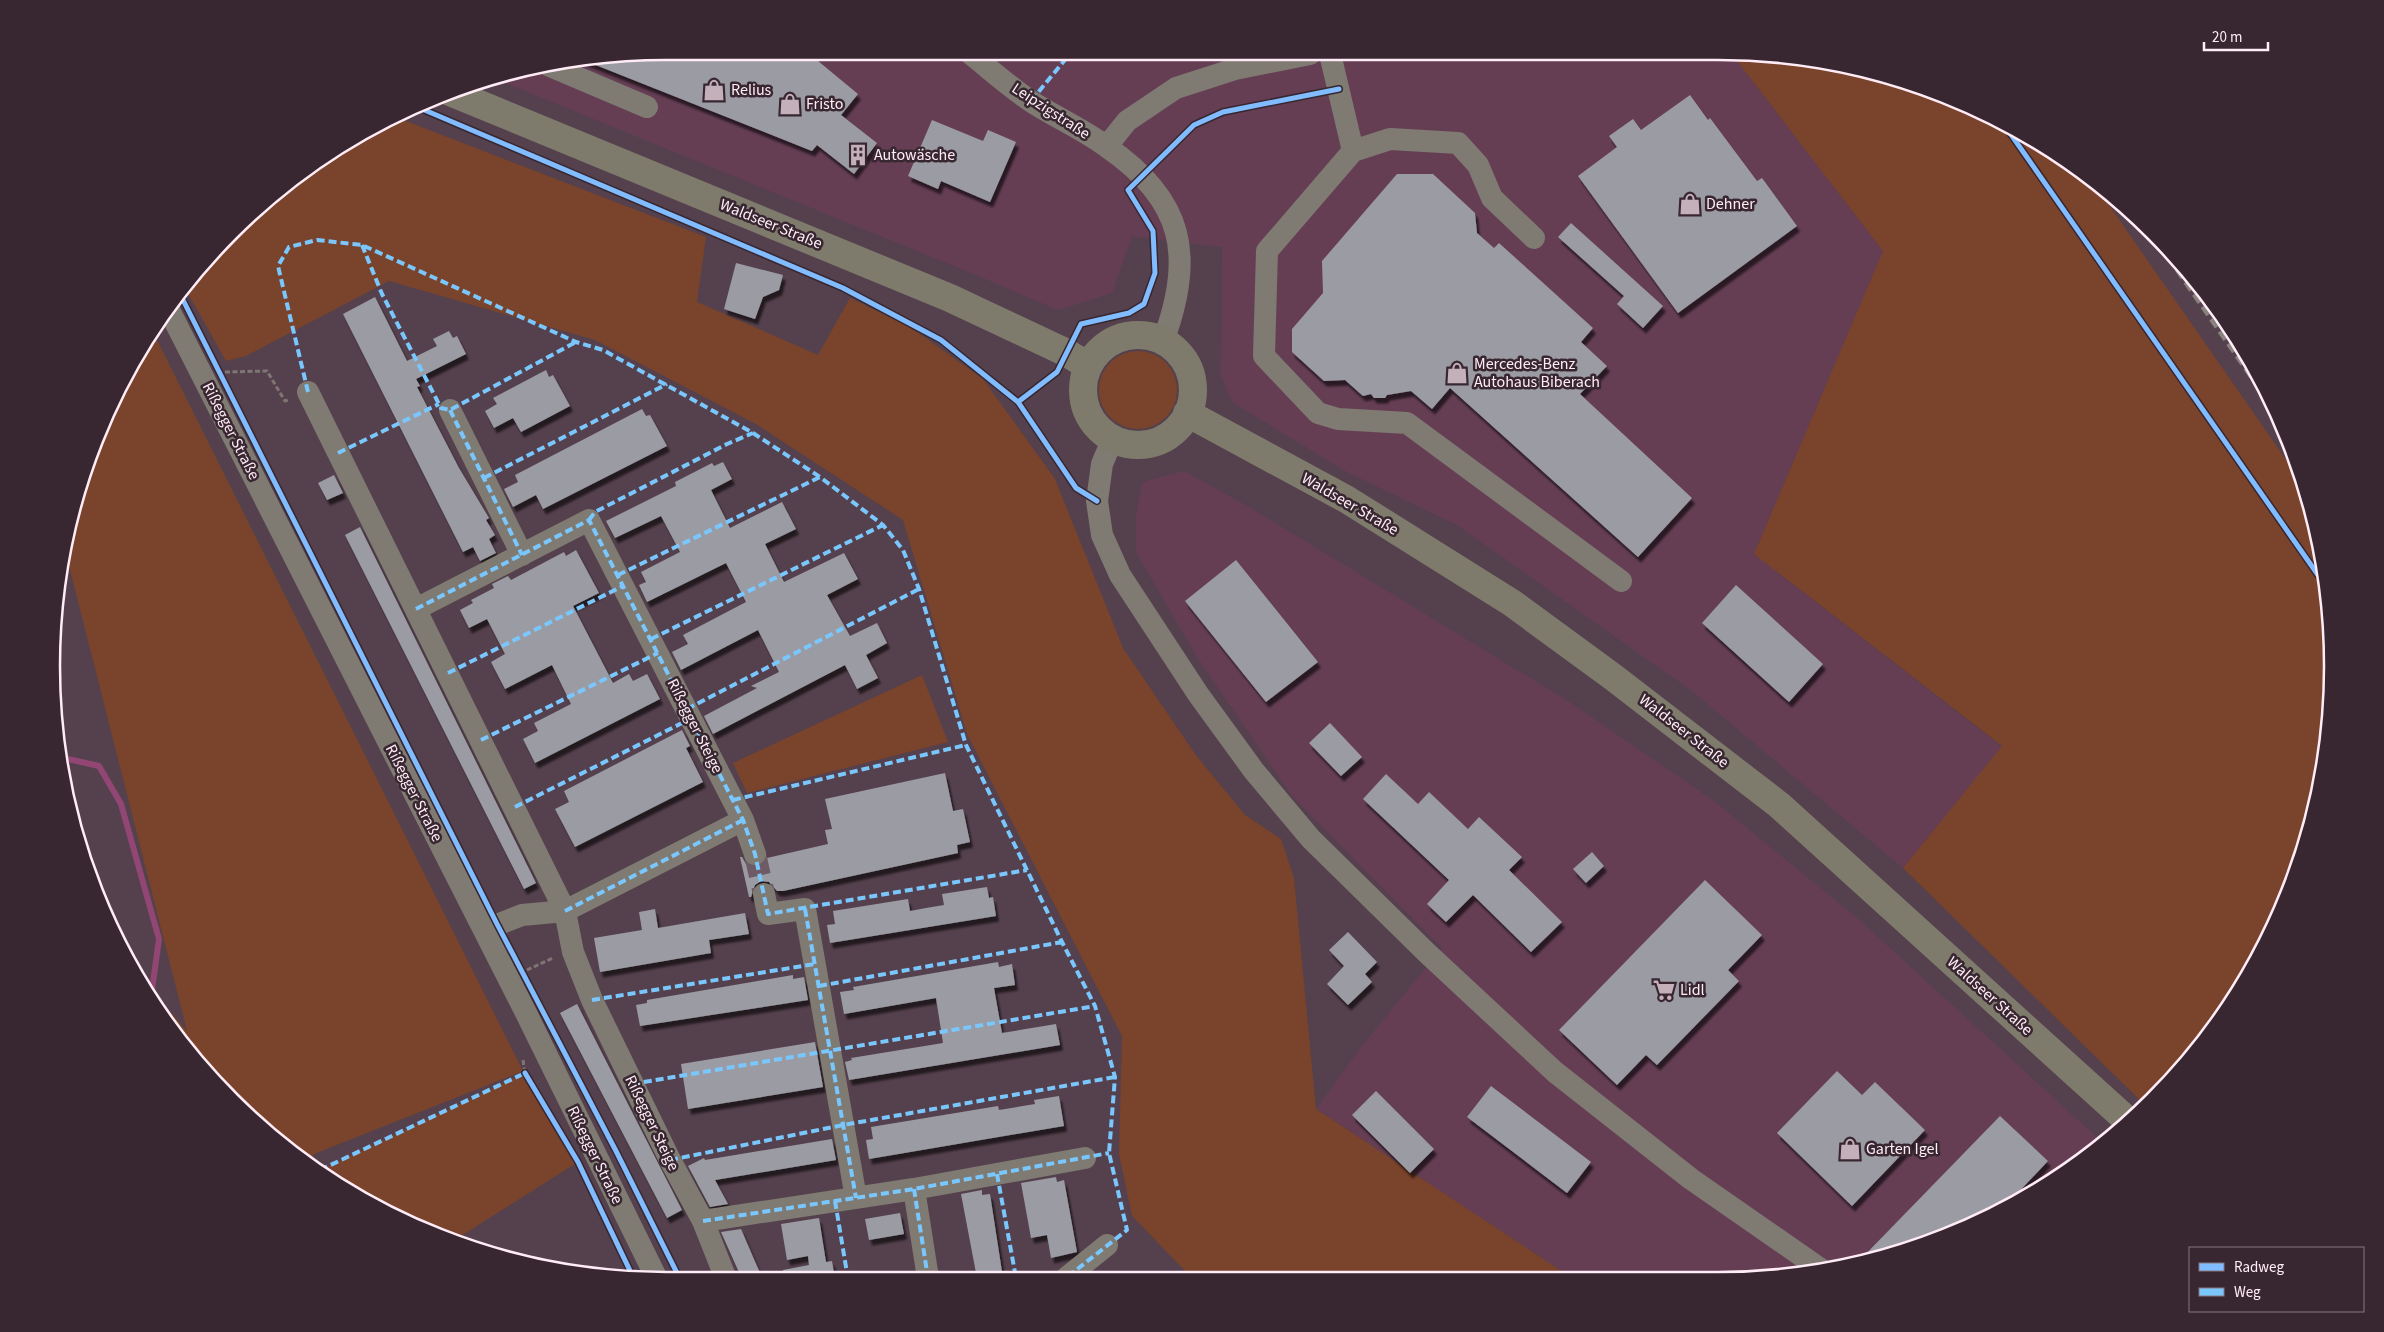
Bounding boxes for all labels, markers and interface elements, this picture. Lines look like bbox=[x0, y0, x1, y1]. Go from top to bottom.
scale bar bbox=[2204, 20, 2268, 52]
text: 20 m bbox=[2212, 27, 2242, 48]
shop icon: Relius bbox=[701, 77, 727, 103]
street label: Leipzigstraße bbox=[1008, 77, 1094, 145]
place label: Relius bbox=[731, 79, 772, 101]
shop icon: Fristo bbox=[777, 91, 803, 117]
place label: Fristo bbox=[806, 93, 843, 115]
building icon: Autowäsche bbox=[845, 142, 871, 168]
place label: Autowäsche bbox=[874, 144, 955, 166]
shop icon: Dehner bbox=[1677, 191, 1703, 217]
street label: Waldseer Straße bbox=[717, 193, 826, 255]
place label: Dehner bbox=[1706, 193, 1755, 215]
place label: Mercedes-Benz Autohaus Biberach bbox=[1474, 353, 1600, 393]
shop icon: Mercedes-Benz Autohaus Biberach bbox=[1444, 360, 1470, 386]
street label: Rißegger Straße bbox=[197, 379, 265, 484]
street label: Waldseer Straße bbox=[1297, 467, 1403, 541]
street label: Rißegger Steige bbox=[662, 675, 728, 777]
street label: Waldseer Straße bbox=[1634, 689, 1734, 773]
street label: Rißegger Straße bbox=[380, 741, 448, 846]
street label: Waldseer Straße bbox=[1942, 951, 2038, 1041]
supermarket icon: Lidl bbox=[1651, 977, 1677, 1003]
place label: Lidl bbox=[1680, 979, 1705, 1001]
street label: Rißegger Steige bbox=[619, 1072, 685, 1174]
street label: Rißegger Straße bbox=[562, 1102, 628, 1208]
shop icon: Garten Igel bbox=[1837, 1136, 1863, 1162]
place label: Garten Igel bbox=[1866, 1138, 1939, 1160]
legend bbox=[2189, 1247, 2364, 1312]
text: Radweg bbox=[2234, 1257, 2284, 1278]
text: Weg bbox=[2234, 1282, 2261, 1303]

